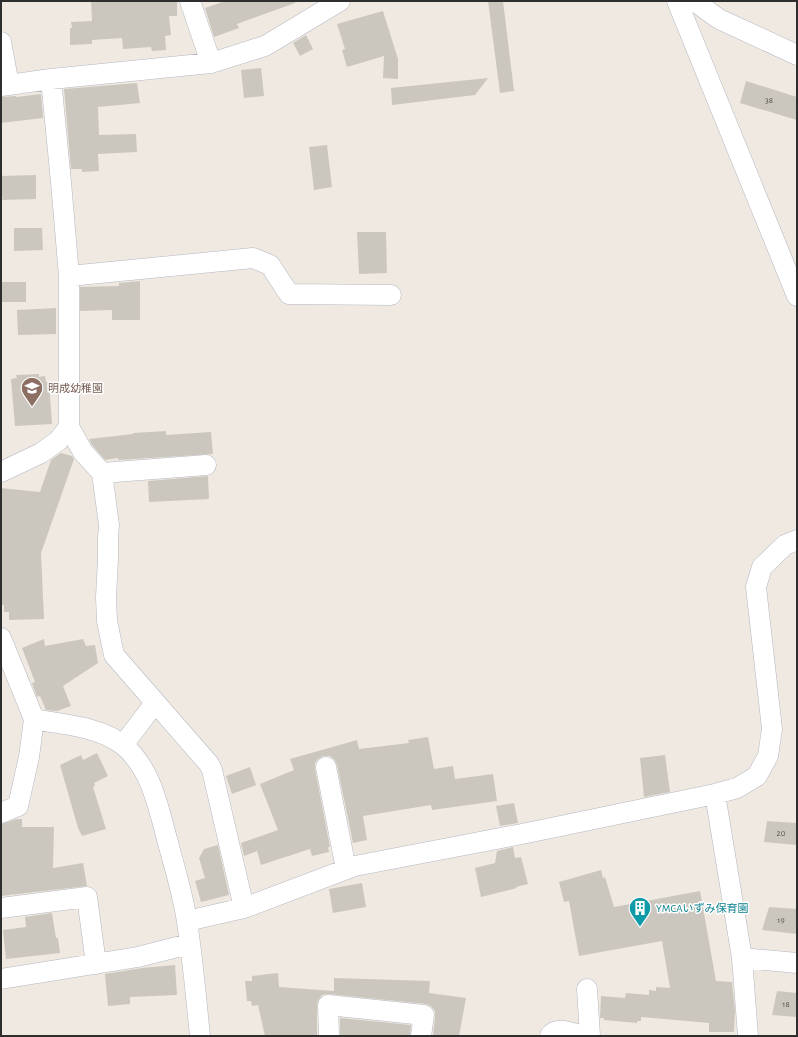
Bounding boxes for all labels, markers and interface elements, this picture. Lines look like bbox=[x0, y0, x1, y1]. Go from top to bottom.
house number: 38 bbox=[765, 96, 773, 105]
school or university icon: 明成幼稚園 bbox=[19, 375, 45, 408]
place label: 明成幼稚園 bbox=[48, 382, 103, 394]
house number: 20 bbox=[777, 829, 786, 838]
building icon: YMCAいずみ保育園 bbox=[627, 895, 653, 928]
place label: YMCAいずみ保育園 bbox=[656, 902, 749, 914]
house number: 19 bbox=[777, 916, 785, 925]
house number: 18 bbox=[782, 1000, 790, 1009]

